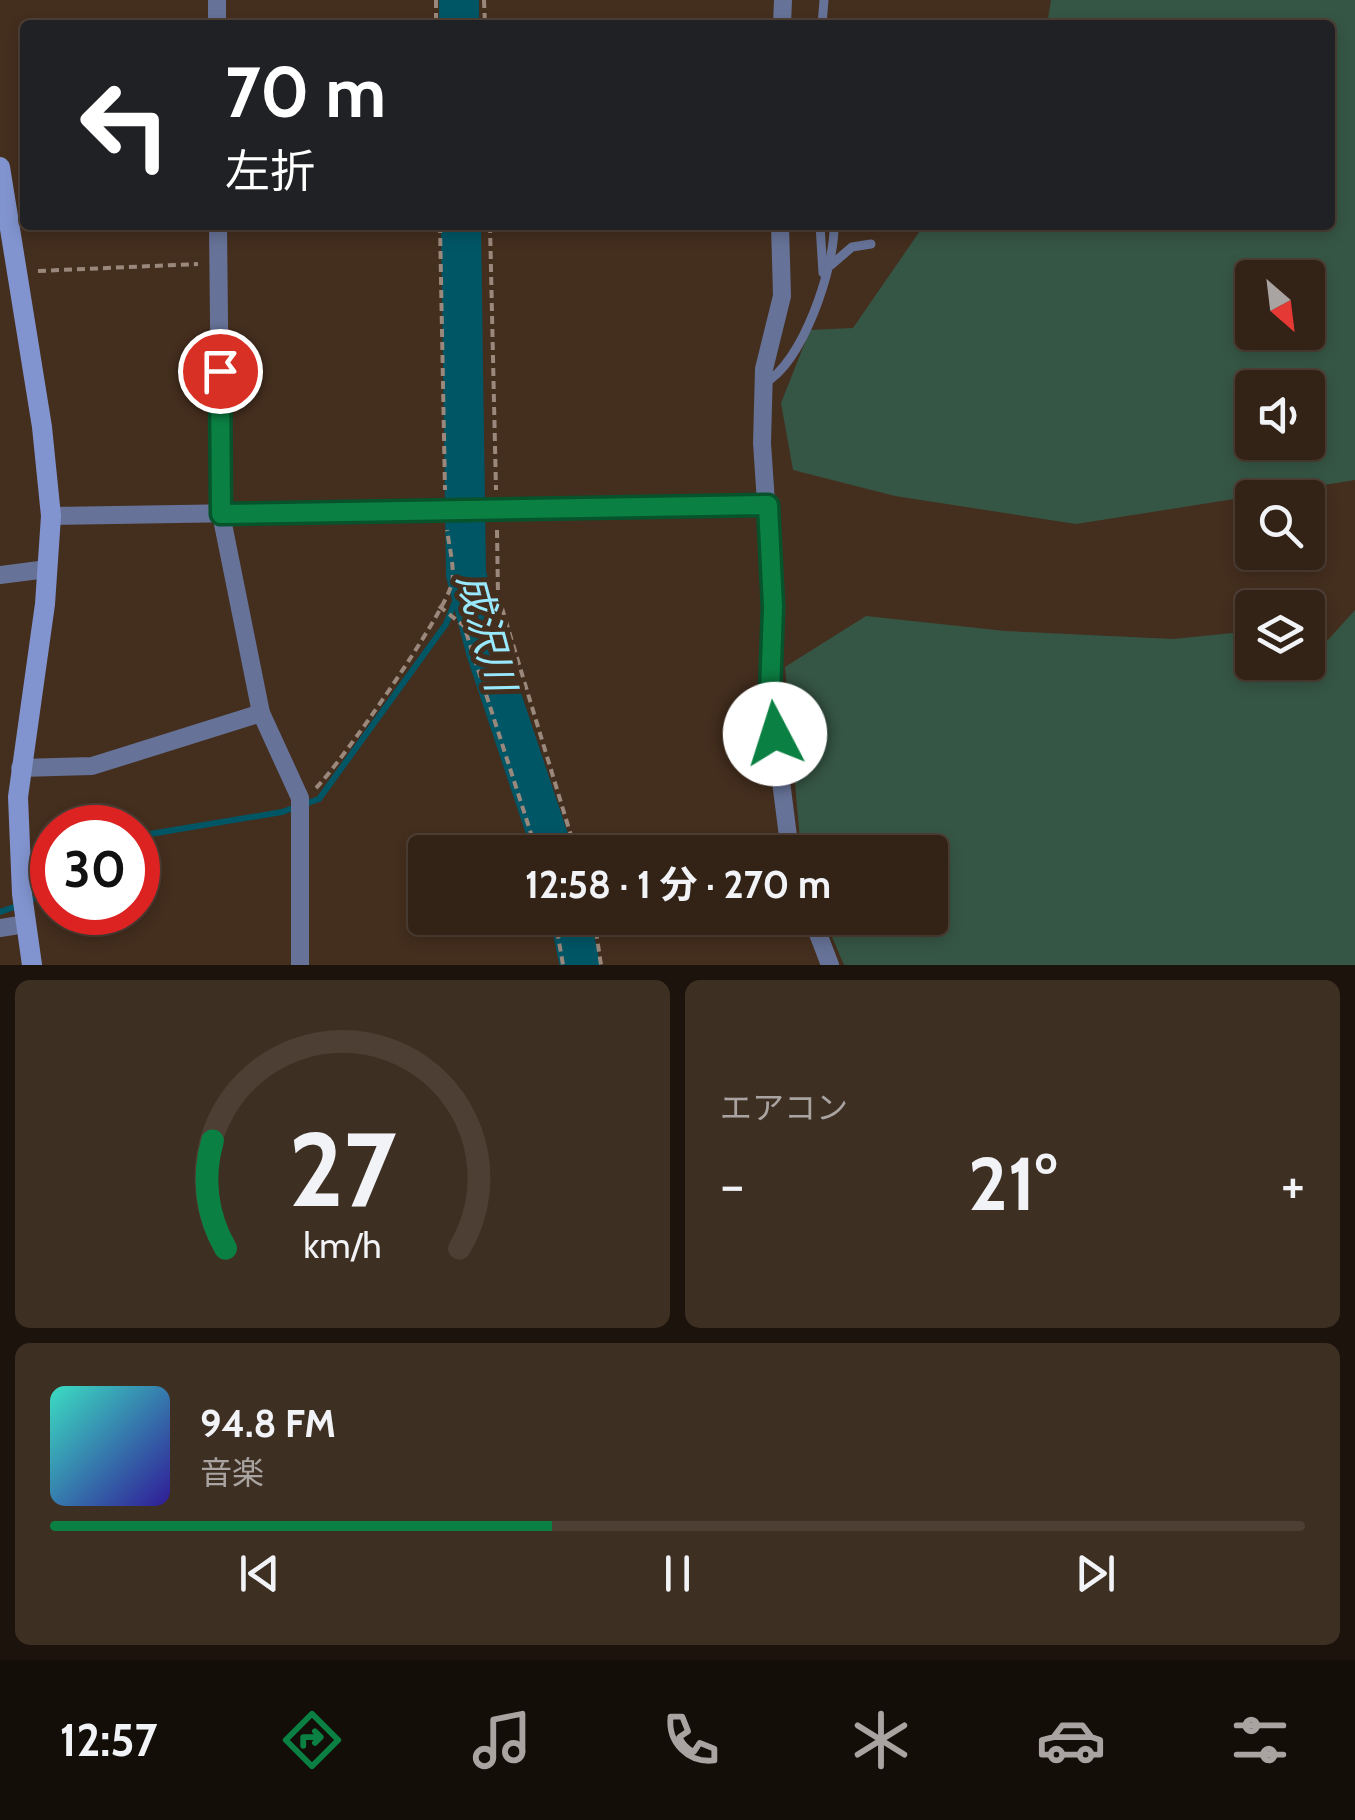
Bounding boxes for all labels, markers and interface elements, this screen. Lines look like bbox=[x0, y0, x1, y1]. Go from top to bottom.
text: 70 m bbox=[225, 49, 386, 135]
icon: left bbox=[60, 60, 190, 190]
text: 左折 bbox=[225, 144, 315, 198]
north arrow bbox=[1235, 260, 1325, 350]
map controls bbox=[1235, 260, 1325, 680]
pin bbox=[178, 329, 263, 414]
icon: arrive bbox=[193, 344, 248, 399]
button: sound bbox=[1235, 370, 1325, 460]
button: search bbox=[1235, 480, 1325, 570]
water label: 成沢川 bbox=[448, 568, 527, 700]
button: layers bbox=[1235, 590, 1325, 680]
position arrow bbox=[723, 682, 827, 786]
speed limit sign: 30 bbox=[30, 805, 160, 935]
text: 12:58 · 1 分 · 270 m bbox=[525, 861, 831, 908]
text: エアコン bbox=[720, 1088, 848, 1127]
text: 27 bbox=[288, 1106, 397, 1232]
text: 21° bbox=[968, 1138, 1057, 1229]
text: − bbox=[720, 1151, 744, 1218]
text: + bbox=[1281, 1151, 1305, 1218]
text: km/h bbox=[303, 1224, 382, 1267]
text: 94.8 FM bbox=[200, 1400, 336, 1447]
text: 音楽 bbox=[200, 1453, 264, 1492]
icon: previous bbox=[232, 1546, 287, 1601]
icon: pause bbox=[650, 1546, 705, 1601]
icon: next bbox=[1068, 1546, 1123, 1601]
icon: directions bbox=[277, 1705, 347, 1775]
icon: music bbox=[467, 1705, 537, 1775]
icon: phone bbox=[656, 1705, 726, 1775]
icon: climate bbox=[846, 1705, 916, 1775]
icon: car bbox=[1036, 1705, 1106, 1775]
icon: filters bbox=[1225, 1705, 1295, 1775]
text: 12:57 bbox=[60, 1713, 157, 1767]

